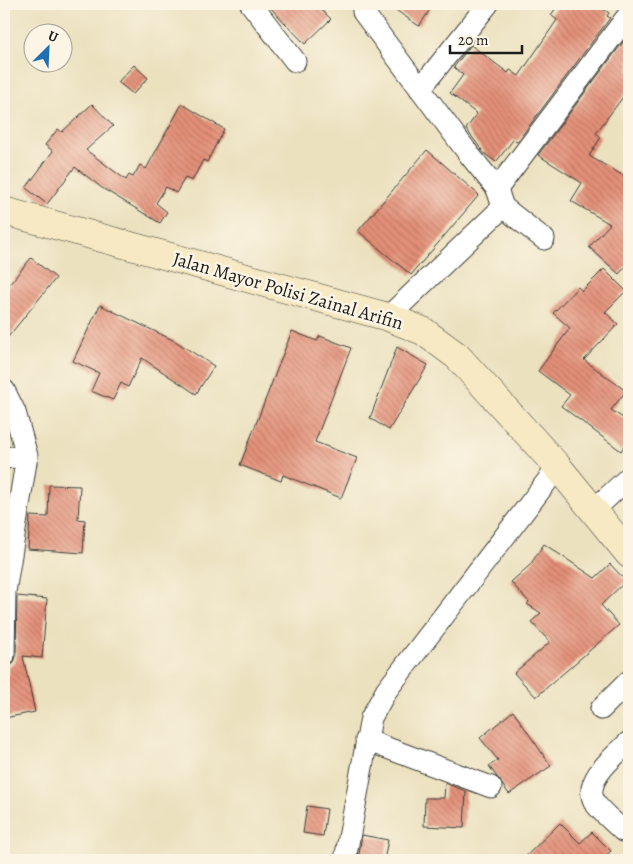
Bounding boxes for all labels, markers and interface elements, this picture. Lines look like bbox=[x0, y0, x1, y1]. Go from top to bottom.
north arrow bbox=[22, 22, 72, 72]
scale bar bbox=[450, 22, 523, 54]
text: U bbox=[45, 26, 61, 47]
text: 20 m bbox=[458, 30, 489, 50]
street label: Jalan Mayor Polisi Zainal Arifin bbox=[170, 246, 406, 336]

